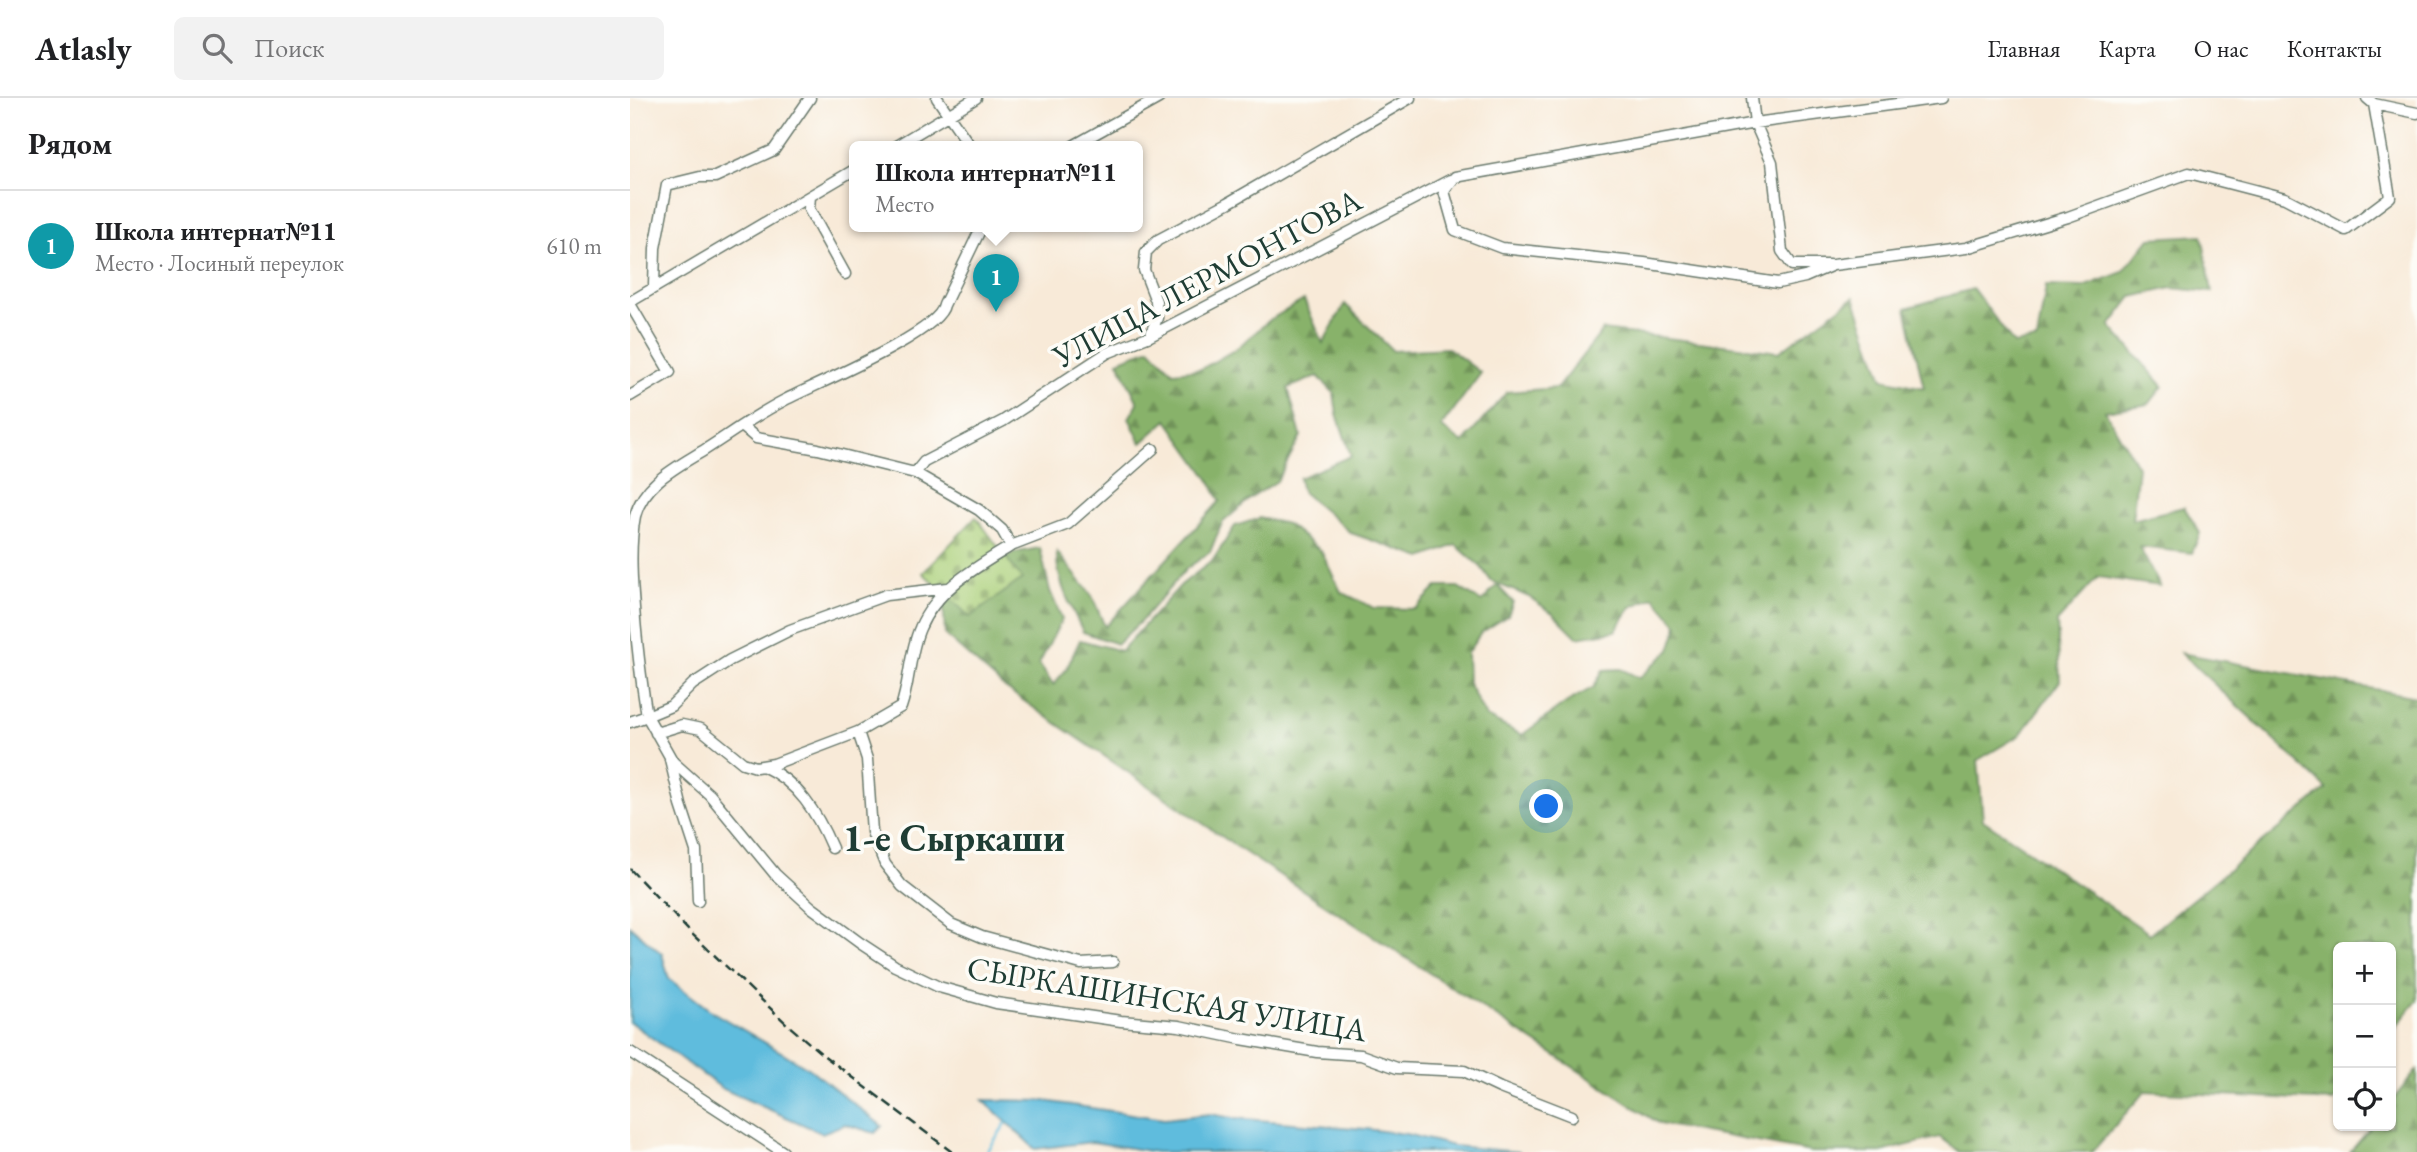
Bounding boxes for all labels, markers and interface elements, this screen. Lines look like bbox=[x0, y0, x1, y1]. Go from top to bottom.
search box bbox=[174, 17, 664, 80]
text: Atlasly bbox=[35, 27, 132, 70]
icon: search bbox=[198, 29, 236, 67]
text: Поиск bbox=[254, 31, 325, 65]
text: Главная bbox=[1987, 33, 2061, 64]
text: Карта bbox=[2099, 33, 2156, 64]
text: О нас bbox=[2194, 33, 2249, 64]
text: Контакты bbox=[2287, 33, 2382, 64]
text: Рядом bbox=[28, 124, 112, 163]
popup bbox=[849, 141, 1143, 232]
text: Школа интернат№11 bbox=[875, 155, 1117, 189]
street label: УЛИЦА ЛЕРМОНТОВА bbox=[1044, 178, 1369, 378]
text: Место bbox=[875, 189, 934, 219]
text: Школа интернат№11 bbox=[95, 214, 337, 248]
text: 1 bbox=[45, 231, 57, 261]
text: 610 m bbox=[546, 231, 602, 261]
text: Место · Лосиный переулок bbox=[95, 248, 344, 278]
pin: 1 bbox=[973, 254, 1019, 312]
your location bbox=[1529, 789, 1563, 823]
district label: 1-е Сыркаши bbox=[843, 813, 1065, 862]
map controls bbox=[2333, 942, 2396, 1131]
button: + bbox=[2333, 942, 2396, 1005]
street label: СЫРКАШИНСКАЯ УЛИЦА bbox=[964, 947, 1371, 1051]
button: − bbox=[2333, 1005, 2396, 1068]
button: locate bbox=[2333, 1068, 2396, 1131]

